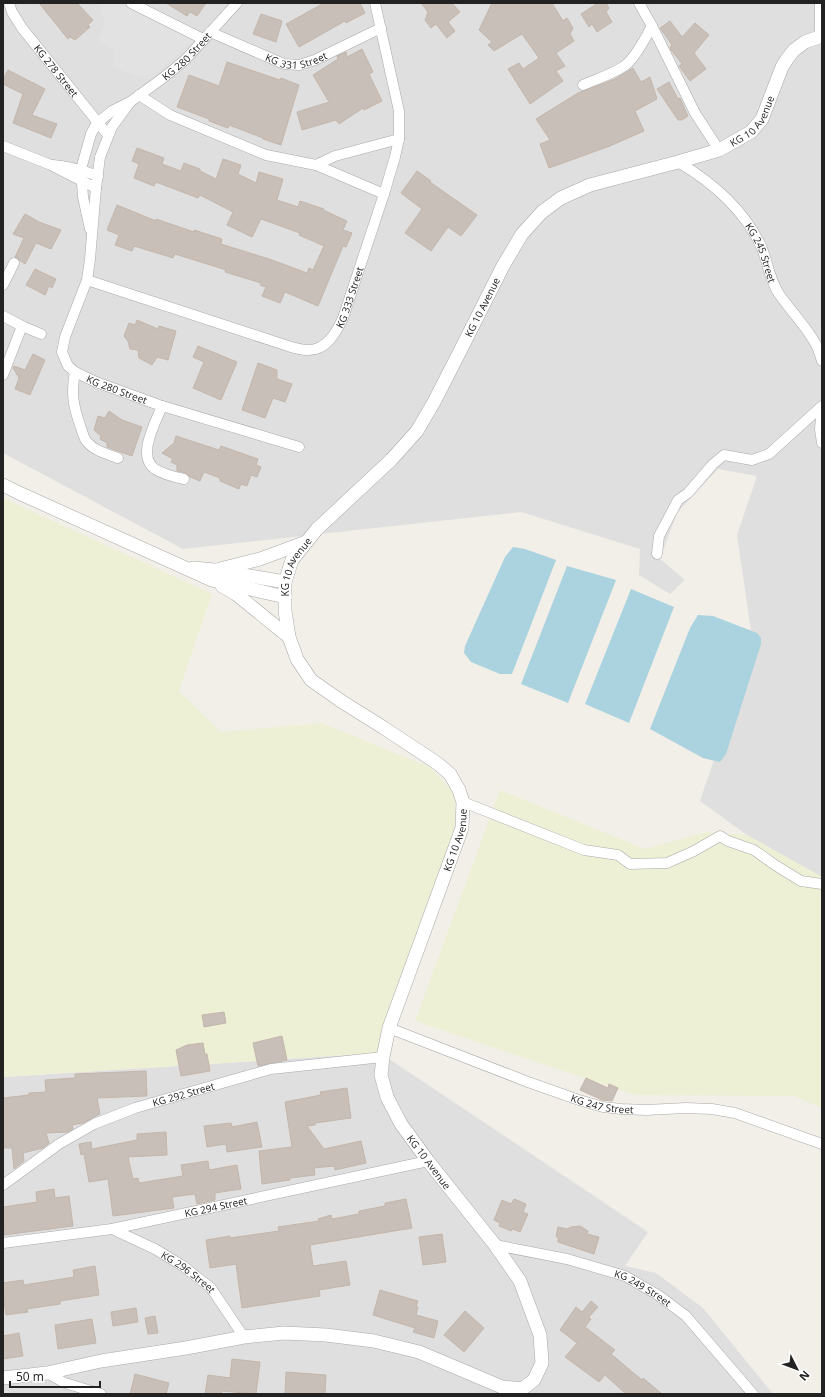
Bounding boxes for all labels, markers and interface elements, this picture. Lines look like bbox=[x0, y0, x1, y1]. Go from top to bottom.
street label: KG 280 Street bbox=[159, 29, 214, 83]
street label: KG 278 Street bbox=[31, 41, 82, 100]
street label: KG 331 Street bbox=[263, 48, 330, 72]
street label: KG 10 Avenue bbox=[727, 93, 777, 150]
street label: KG 245 Street bbox=[742, 220, 780, 285]
street label: KG 333 Street bbox=[332, 265, 367, 330]
street label: KG 10 Avenue bbox=[461, 275, 503, 339]
street label: KG 280 Street bbox=[84, 371, 149, 407]
street label: KG 10 Avenue bbox=[278, 534, 315, 596]
street label: KG 10 Avenue bbox=[440, 808, 470, 873]
street label: KG 292 Street bbox=[151, 1079, 216, 1110]
street label: KG 247 Street bbox=[569, 1091, 634, 1116]
street label: KG 10 Avenue bbox=[404, 1132, 454, 1192]
street label: KG 294 Street bbox=[183, 1193, 249, 1220]
street label: KG 296 Street bbox=[159, 1248, 219, 1296]
street label: KG 249 Street bbox=[613, 1266, 675, 1310]
north arrow bbox=[777, 1349, 817, 1389]
scale bar bbox=[10, 1363, 100, 1389]
text: 50 m bbox=[16, 1368, 44, 1385]
text: N bbox=[796, 1368, 813, 1384]

